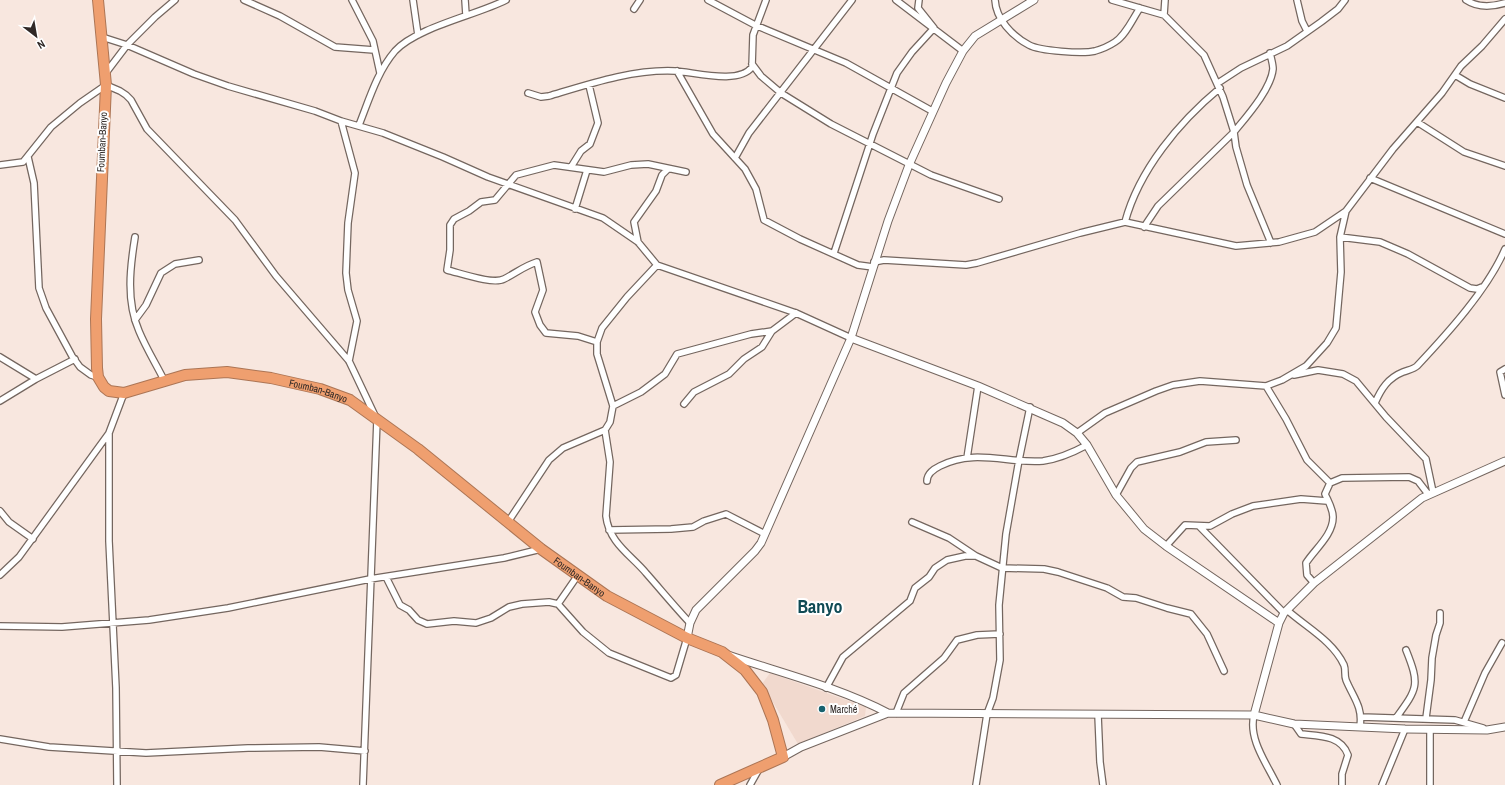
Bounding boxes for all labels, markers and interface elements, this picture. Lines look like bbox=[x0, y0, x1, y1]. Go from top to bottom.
north arrow bbox=[16, 16, 56, 56]
text: N bbox=[35, 37, 48, 52]
street label: Foumban-Banyo bbox=[94, 111, 110, 172]
street label: Foumban-Banyo bbox=[288, 376, 350, 405]
street label: Foumban-Banyo bbox=[551, 554, 608, 600]
district label: Banyo bbox=[797, 594, 843, 619]
place label: Marché bbox=[830, 703, 858, 716]
marker: Marché bbox=[817, 704, 827, 714]

